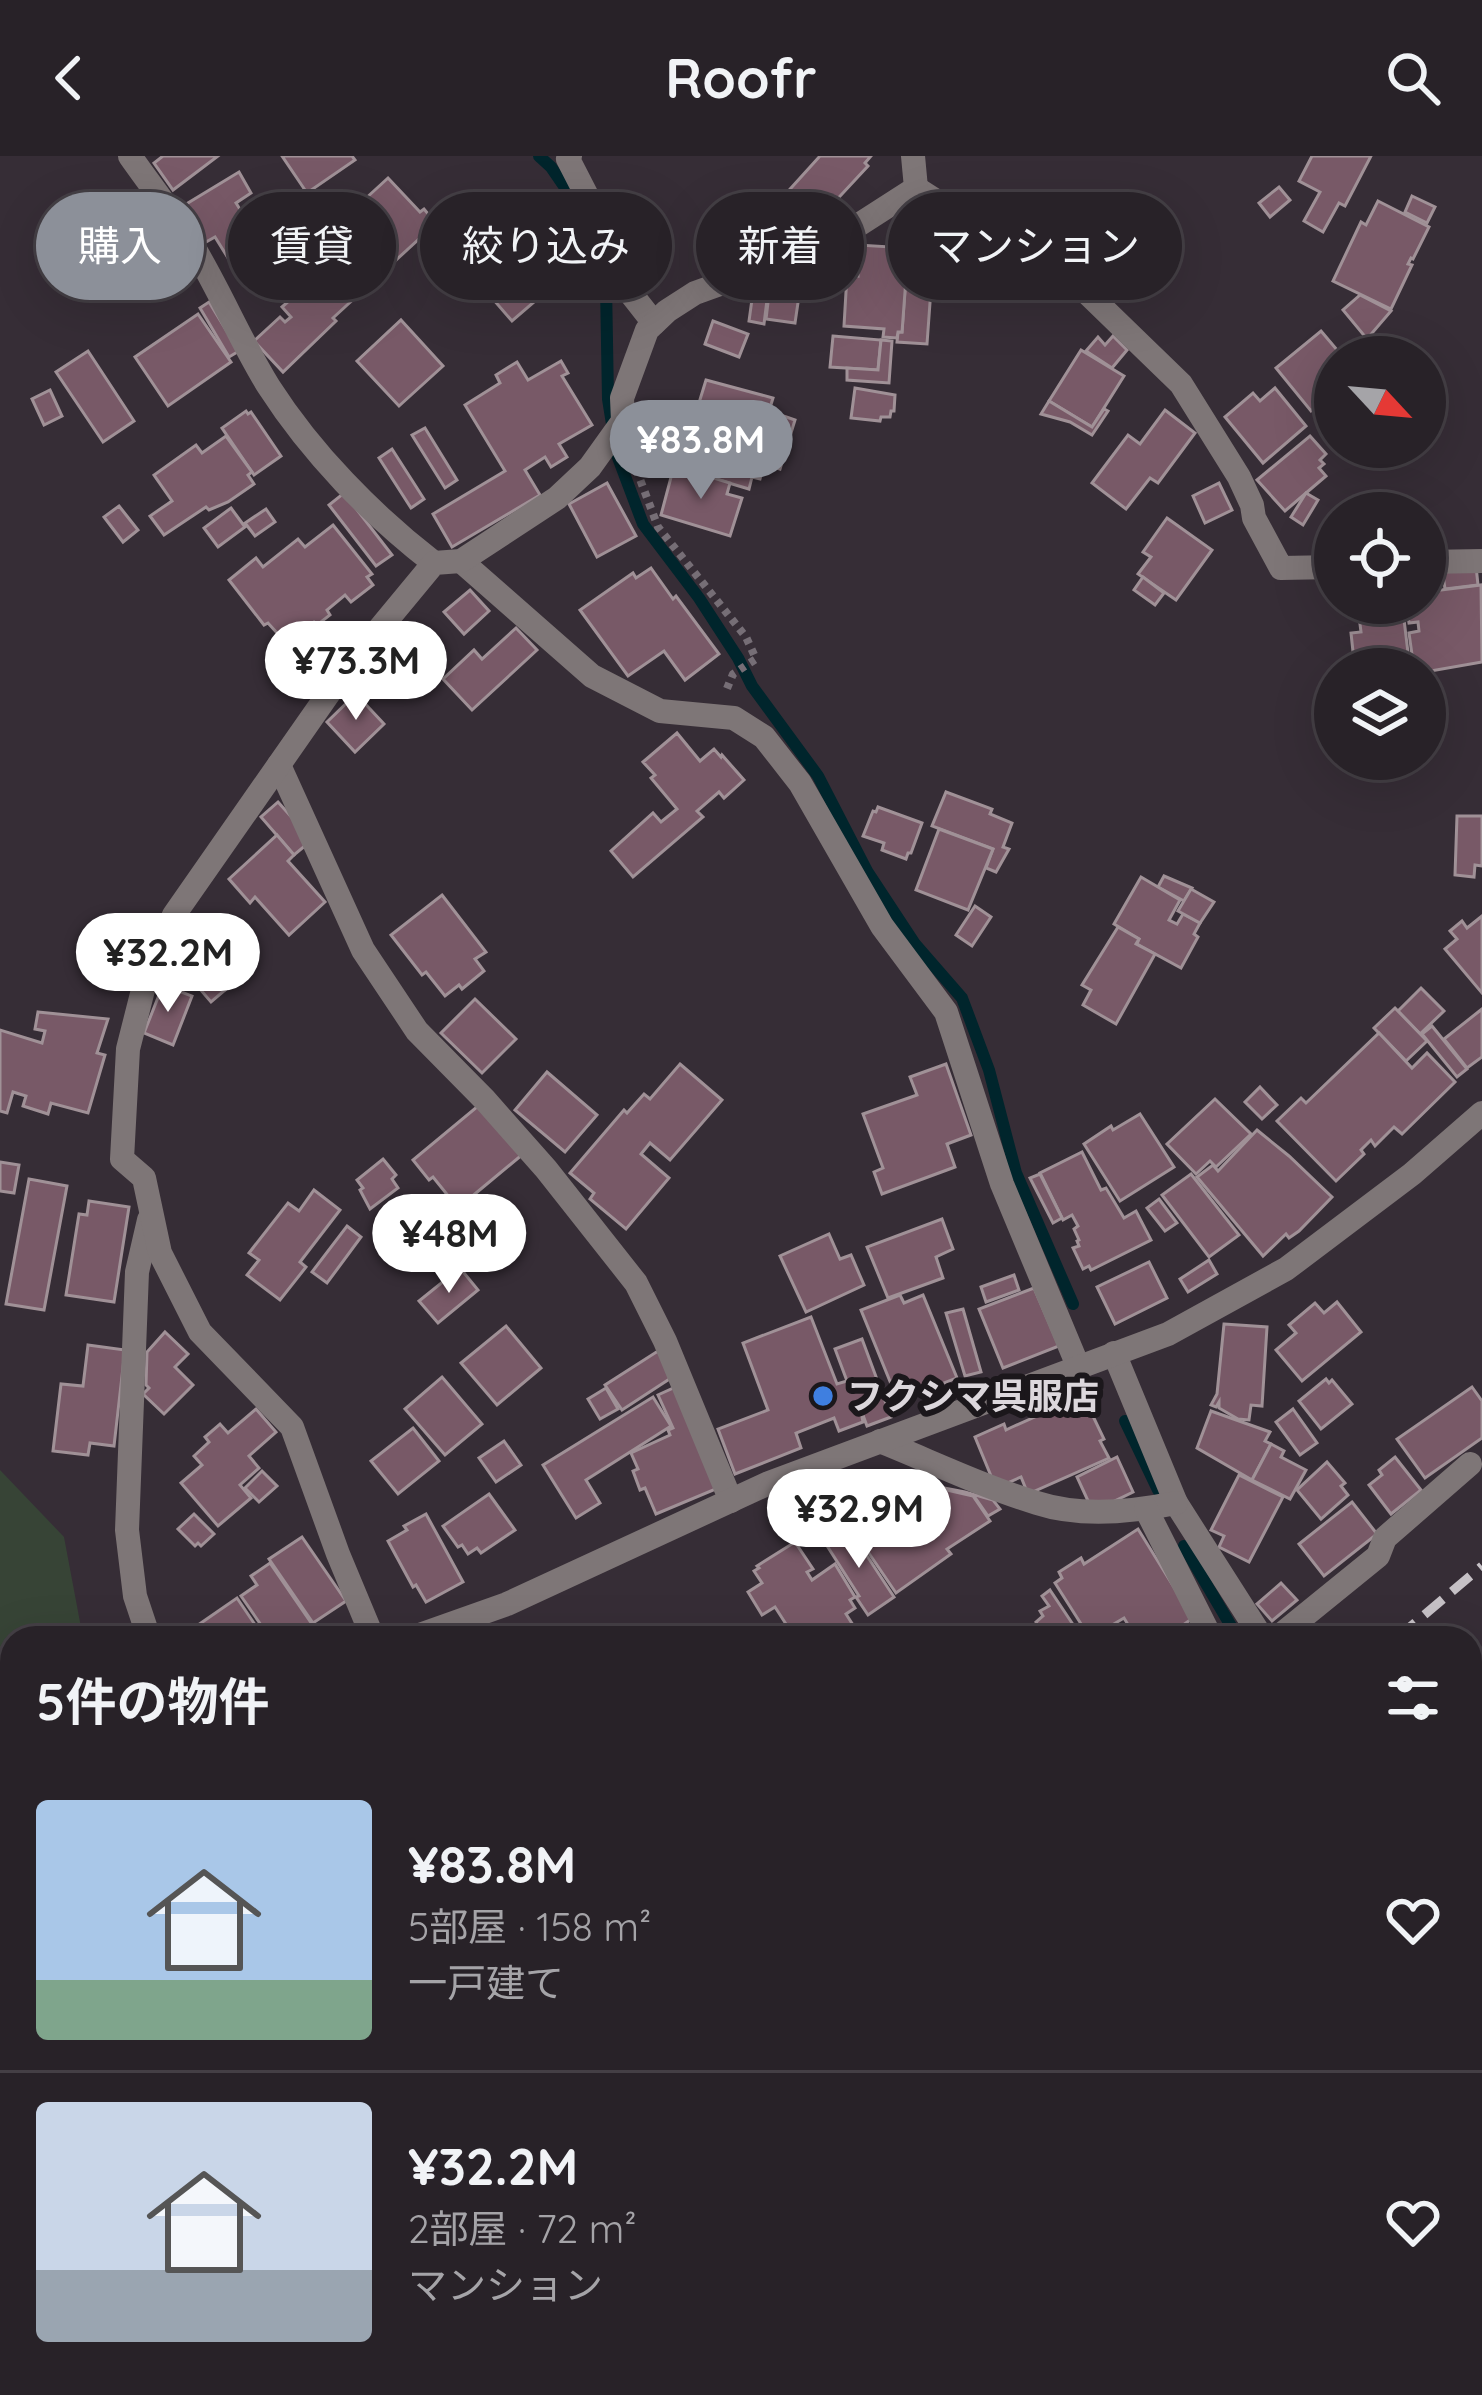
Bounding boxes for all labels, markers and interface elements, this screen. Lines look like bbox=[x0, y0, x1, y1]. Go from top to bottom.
text: Roofr bbox=[665, 44, 817, 112]
icon: back bbox=[36, 45, 102, 111]
icon: search bbox=[1380, 45, 1446, 111]
chip: 購入 bbox=[36, 192, 204, 300]
chip: 賃貸 bbox=[228, 192, 396, 300]
chip: 絞り込み bbox=[420, 192, 672, 300]
chip: 新着 bbox=[696, 192, 864, 300]
chip: マンション bbox=[888, 192, 1182, 300]
north arrow bbox=[1314, 336, 1446, 468]
map controls bbox=[1314, 336, 1446, 780]
pin: ¥83.8M bbox=[603, 400, 799, 502]
text: ¥83.8M bbox=[637, 414, 765, 463]
button: locate bbox=[1314, 492, 1446, 624]
pin: ¥73.3M bbox=[258, 621, 454, 723]
text: ¥73.3M bbox=[292, 635, 420, 684]
button: layers bbox=[1314, 648, 1446, 780]
pin: ¥32.2M bbox=[70, 913, 266, 1015]
text: ¥32.2M bbox=[103, 927, 233, 976]
pin: ¥48M bbox=[378, 1194, 520, 1296]
text: ¥48M bbox=[399, 1208, 499, 1257]
place label: フクシマ呉服店 bbox=[847, 1373, 1099, 1418]
marker: フクシマ呉服店 bbox=[810, 1383, 836, 1409]
pin: ¥32.9M bbox=[761, 1469, 957, 1571]
text: ¥32.9M bbox=[794, 1483, 924, 1532]
icon: filters bbox=[1380, 1665, 1446, 1731]
text: 5件の物件 bbox=[36, 1669, 269, 1733]
text: ¥83.8M bbox=[408, 1832, 576, 1896]
icon: home bbox=[132, 1848, 276, 1992]
icon: heart bbox=[1380, 1887, 1446, 1953]
text: 5部屋 · 158 m² bbox=[408, 1902, 651, 1951]
text: 一戸建て bbox=[408, 1958, 564, 2007]
text: ¥32.2M bbox=[408, 2134, 578, 2198]
icon: home bbox=[132, 2150, 276, 2294]
icon: heart bbox=[1380, 2189, 1446, 2255]
text: 2部屋 · 72 m² bbox=[408, 2204, 637, 2253]
text: マンション bbox=[408, 2260, 603, 2309]

